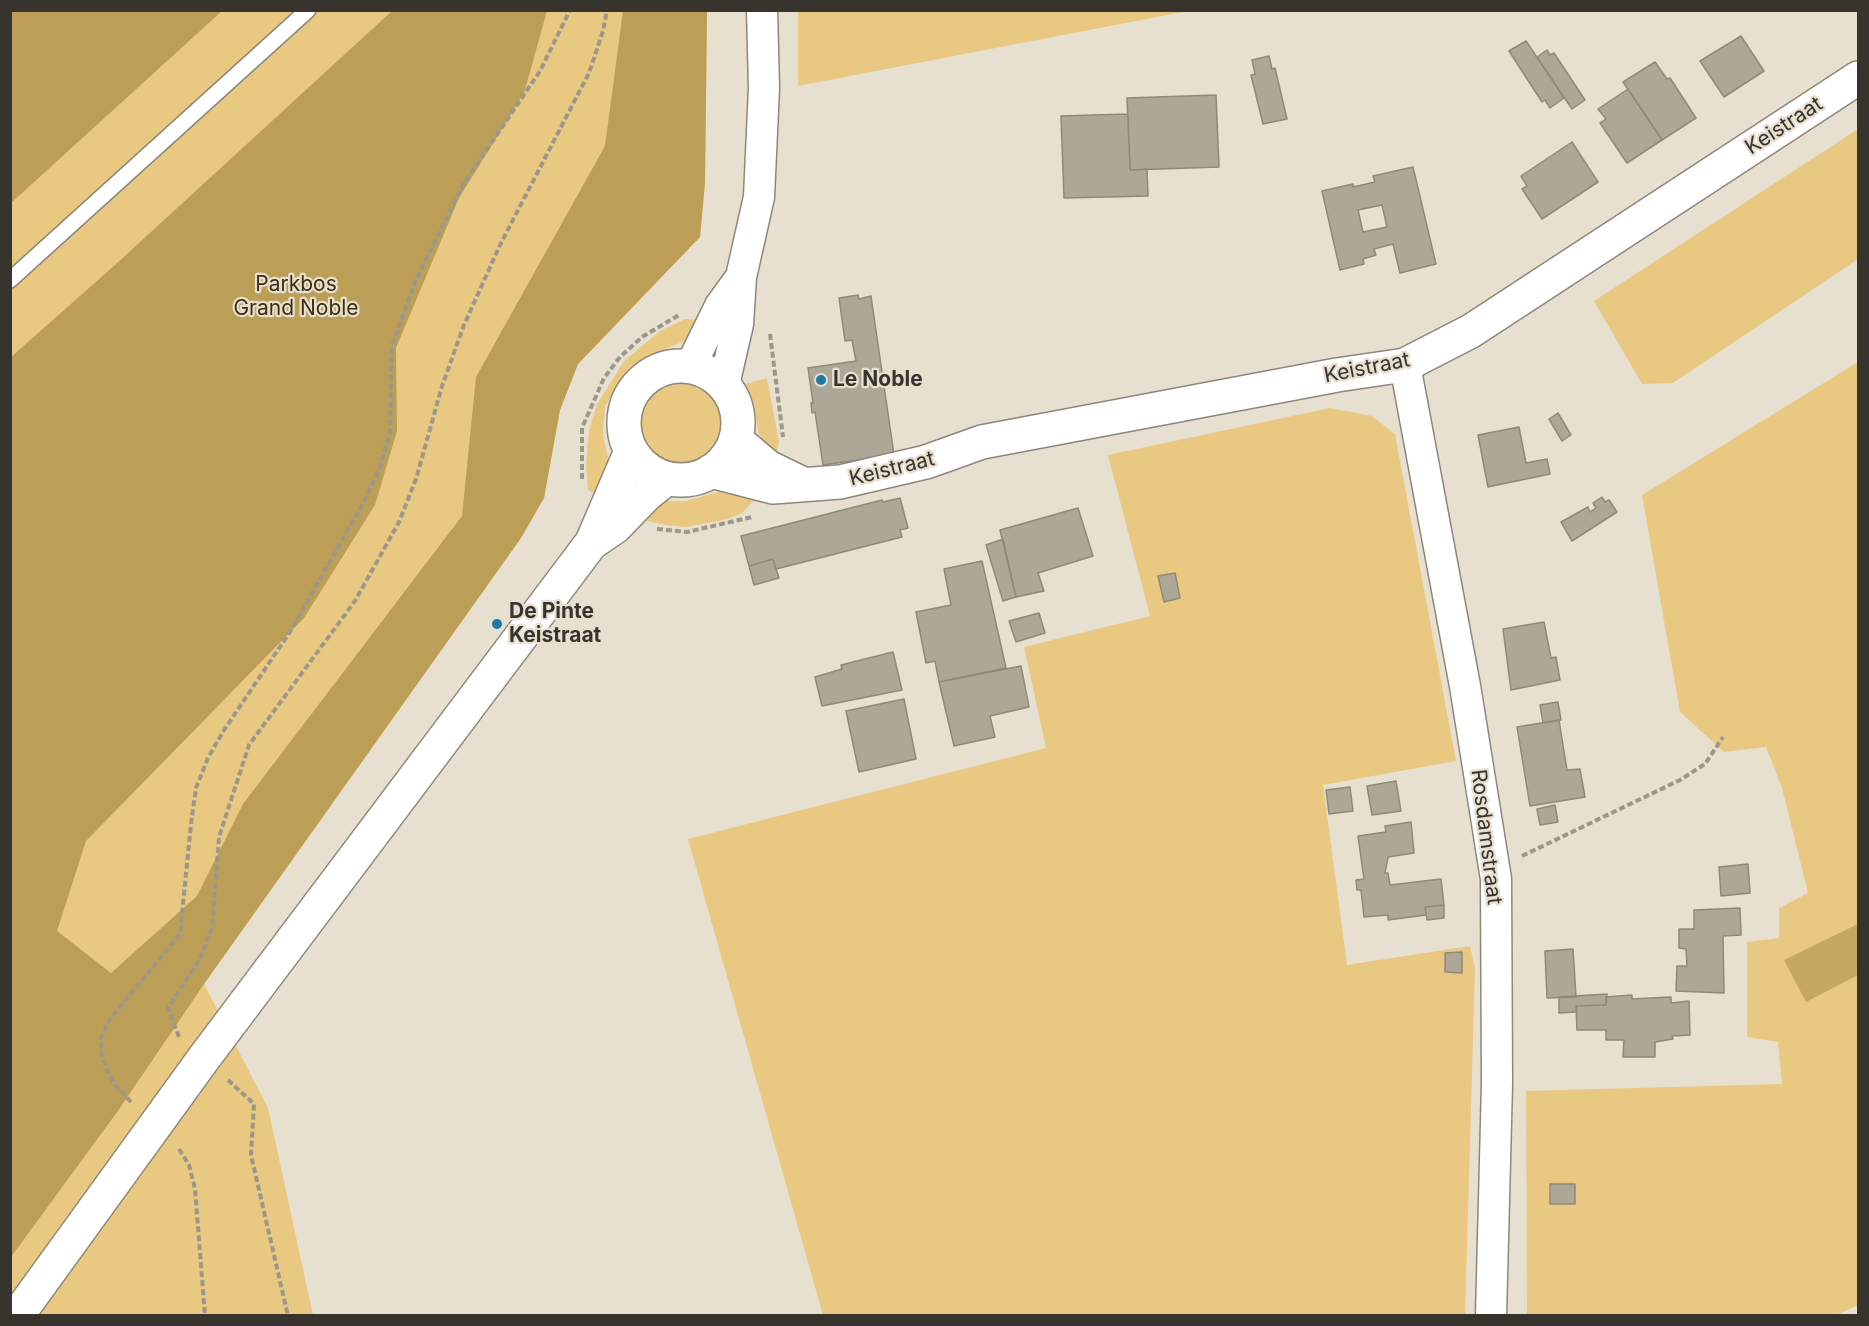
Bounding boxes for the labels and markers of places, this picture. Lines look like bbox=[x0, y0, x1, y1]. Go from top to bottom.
place label: Le Noble bbox=[833, 367, 923, 393]
marker: Le Noble bbox=[814, 373, 828, 387]
place label: De Pinte Keistraat bbox=[509, 599, 601, 649]
marker: De Pinte Keistraat bbox=[490, 617, 504, 631]

